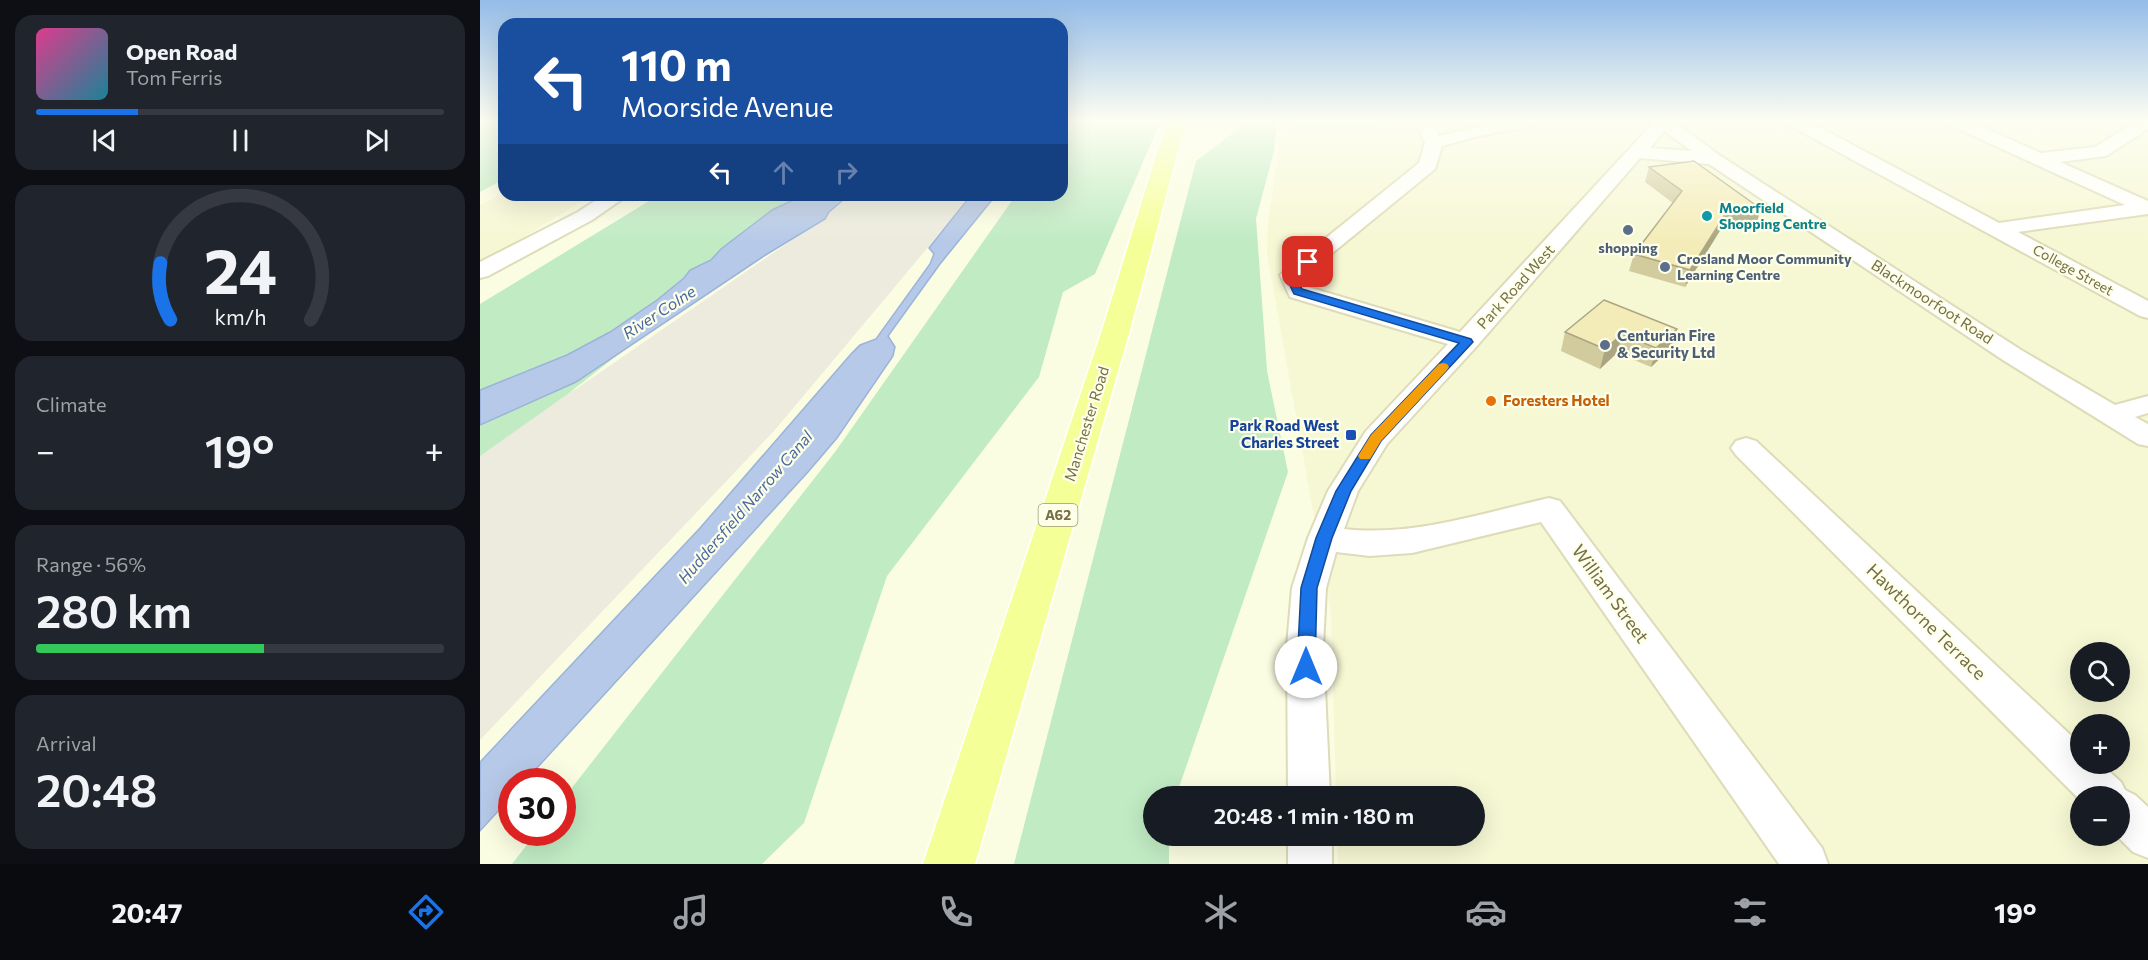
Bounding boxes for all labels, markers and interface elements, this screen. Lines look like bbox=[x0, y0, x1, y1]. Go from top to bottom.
text: Open Road bbox=[126, 38, 237, 65]
text: 110 m bbox=[621, 38, 732, 90]
icon: left bbox=[522, 42, 600, 120]
text: Tom Ferris bbox=[126, 65, 222, 89]
text: Moorside Avenue bbox=[621, 90, 834, 123]
icon: previous bbox=[88, 124, 121, 157]
icon: pause bbox=[224, 124, 257, 157]
icon: next bbox=[360, 124, 393, 157]
icon: left bbox=[704, 156, 737, 189]
icon: ahead bbox=[767, 156, 800, 189]
icon: right bbox=[830, 156, 863, 189]
place label: Moorfield Shopping Centre bbox=[1719, 199, 1827, 232]
marker: Moorfield Shopping Centre bbox=[1700, 209, 1714, 223]
marker: shopping bbox=[1621, 223, 1635, 237]
text: 24 bbox=[204, 231, 276, 307]
pin bbox=[1282, 236, 1333, 287]
place label: shopping bbox=[1598, 239, 1658, 256]
street label: Park Road West bbox=[1473, 240, 1558, 332]
street label: College Street bbox=[2030, 240, 2117, 299]
icon: arrive bbox=[1291, 245, 1324, 278]
place label: Crosland Moor Community Learning Centre bbox=[1677, 250, 1852, 283]
street label: Blackmoorfoot Road bbox=[1868, 255, 1997, 347]
marker: Crosland Moor Community Learning Centre bbox=[1658, 260, 1672, 274]
water label: River Colne bbox=[619, 281, 699, 342]
text: km/h bbox=[214, 303, 266, 329]
place label: Centurian Fire & Security Ltd bbox=[1617, 326, 1715, 361]
marker: Centurian Fire & Security Ltd bbox=[1598, 338, 1612, 352]
street label: Manchester Road bbox=[1060, 364, 1112, 483]
place label: Foresters Hotel bbox=[1503, 391, 1610, 409]
text: Climate bbox=[36, 392, 106, 416]
marker: Foresters Hotel bbox=[1484, 394, 1498, 408]
place label: Park Road West Charles Street bbox=[1230, 416, 1339, 451]
text: 19° bbox=[205, 422, 274, 477]
water label: Huddersfield Narrow Canal bbox=[673, 426, 816, 587]
marker: Park Road West Charles Street bbox=[1344, 428, 1358, 442]
text: − bbox=[36, 429, 55, 470]
text: + bbox=[425, 429, 444, 470]
road number: A62 bbox=[1038, 504, 1078, 526]
street label: William Street bbox=[1568, 540, 1654, 647]
text: Range · 56% bbox=[36, 552, 146, 576]
street label: Hawthorne Terrace bbox=[1862, 559, 1991, 684]
text: 280 km bbox=[36, 582, 192, 637]
position arrow bbox=[1274, 635, 1338, 699]
map controls bbox=[2070, 642, 2130, 846]
button: search bbox=[2070, 642, 2130, 702]
button: + bbox=[2070, 714, 2130, 774]
text: Arrival bbox=[36, 731, 97, 755]
text: 20:48 bbox=[36, 761, 157, 816]
speed limit sign: 30 bbox=[498, 768, 576, 846]
button: − bbox=[2070, 786, 2130, 846]
text: 20:48 · 1 min · 180 m bbox=[1214, 802, 1414, 829]
icon: directions bbox=[405, 891, 447, 933]
icon: music bbox=[670, 891, 712, 933]
icon: phone bbox=[935, 891, 977, 933]
icon: climate bbox=[1200, 891, 1242, 933]
icon: car bbox=[1465, 891, 1507, 933]
icon: filters bbox=[1729, 891, 1771, 933]
text: 20:47 bbox=[111, 896, 183, 929]
text: 19° bbox=[1994, 896, 2036, 929]

